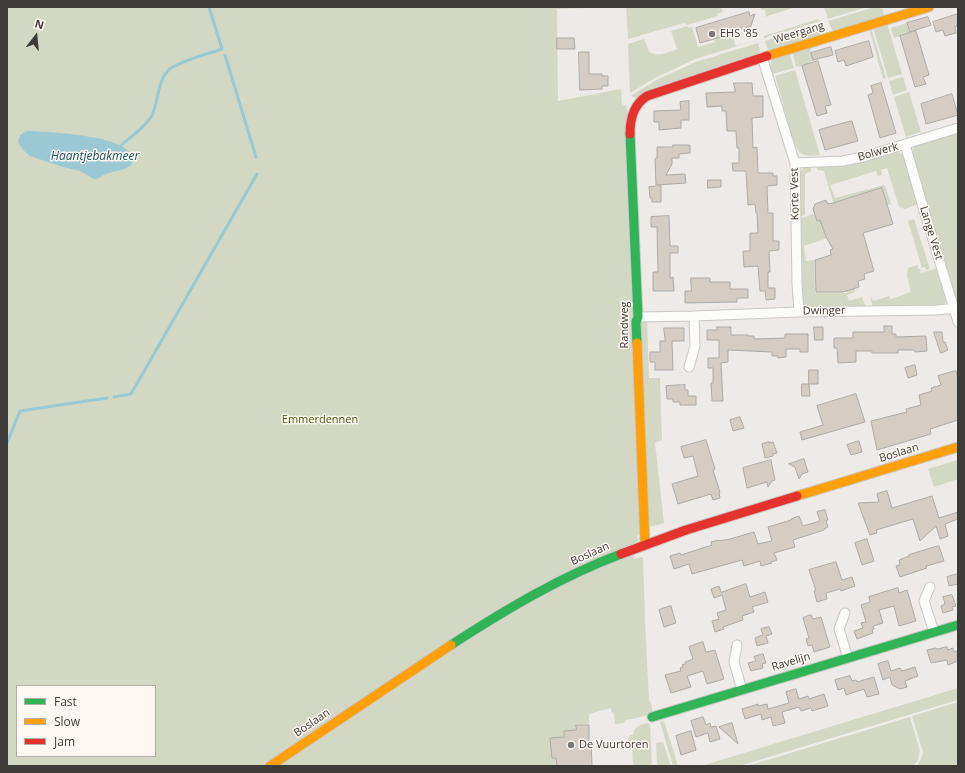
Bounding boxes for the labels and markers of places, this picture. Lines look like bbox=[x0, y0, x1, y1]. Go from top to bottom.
place label: EHS '85 bbox=[720, 27, 758, 41]
marker: EHS '85 bbox=[707, 29, 717, 39]
place label: De Vuurtoren bbox=[579, 738, 649, 752]
marker: De Vuurtoren bbox=[566, 740, 576, 750]

